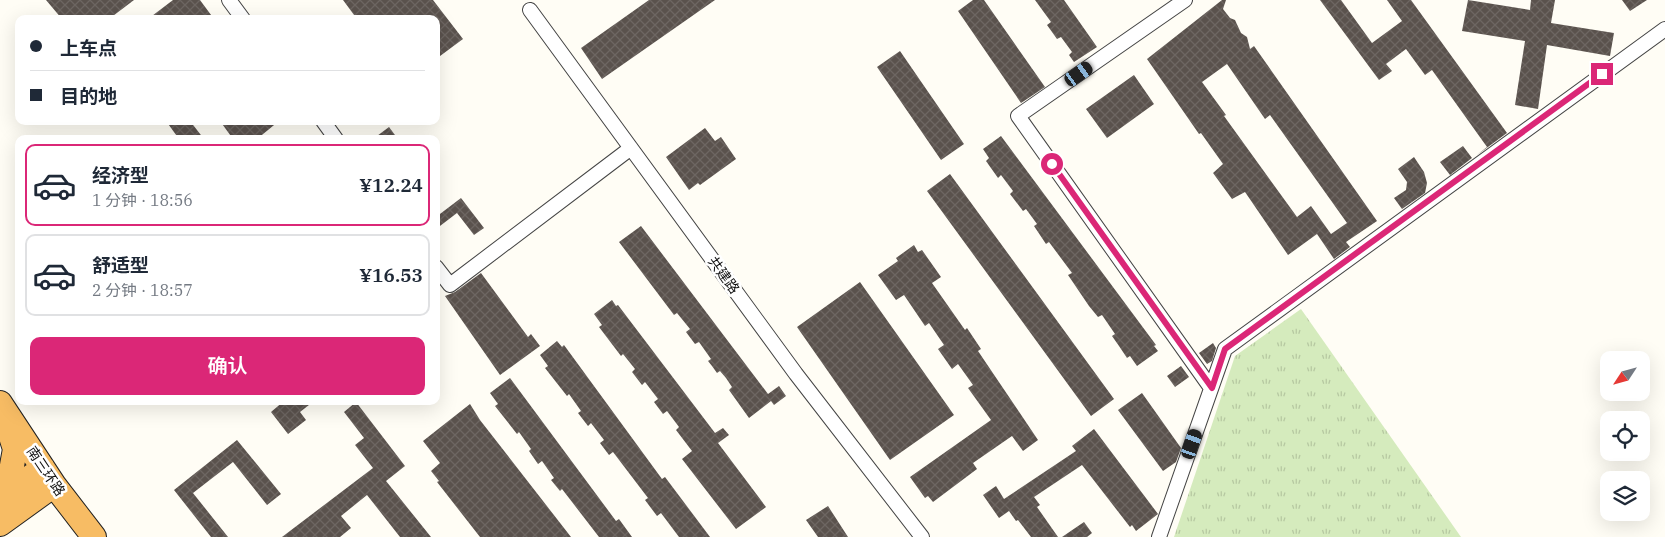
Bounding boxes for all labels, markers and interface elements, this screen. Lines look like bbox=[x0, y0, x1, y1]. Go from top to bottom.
text: 上车点 bbox=[60, 36, 117, 60]
car bbox=[1062, 59, 1095, 89]
route end bbox=[1591, 63, 1613, 85]
text: 目的地 bbox=[60, 84, 117, 108]
route start bbox=[1041, 153, 1063, 175]
icon: car bbox=[32, 163, 77, 208]
text: 经济型 bbox=[92, 163, 149, 187]
text: ¥12.24 bbox=[359, 173, 423, 197]
text: 1 分钟 · 18:56 bbox=[92, 190, 193, 210]
icon: car bbox=[32, 253, 77, 298]
text: 舒适型 bbox=[92, 253, 149, 277]
street label: 共建路 bbox=[704, 253, 744, 297]
text: ¥16.53 bbox=[359, 263, 423, 287]
text: 2 分钟 · 18:57 bbox=[92, 280, 193, 300]
button: 确认 bbox=[30, 337, 425, 395]
north arrow bbox=[1600, 351, 1650, 401]
map controls bbox=[1600, 351, 1650, 521]
button: locate bbox=[1600, 411, 1650, 461]
car bbox=[1180, 427, 1203, 461]
street label: 南三环路 bbox=[23, 443, 69, 499]
button: layers bbox=[1600, 471, 1650, 521]

